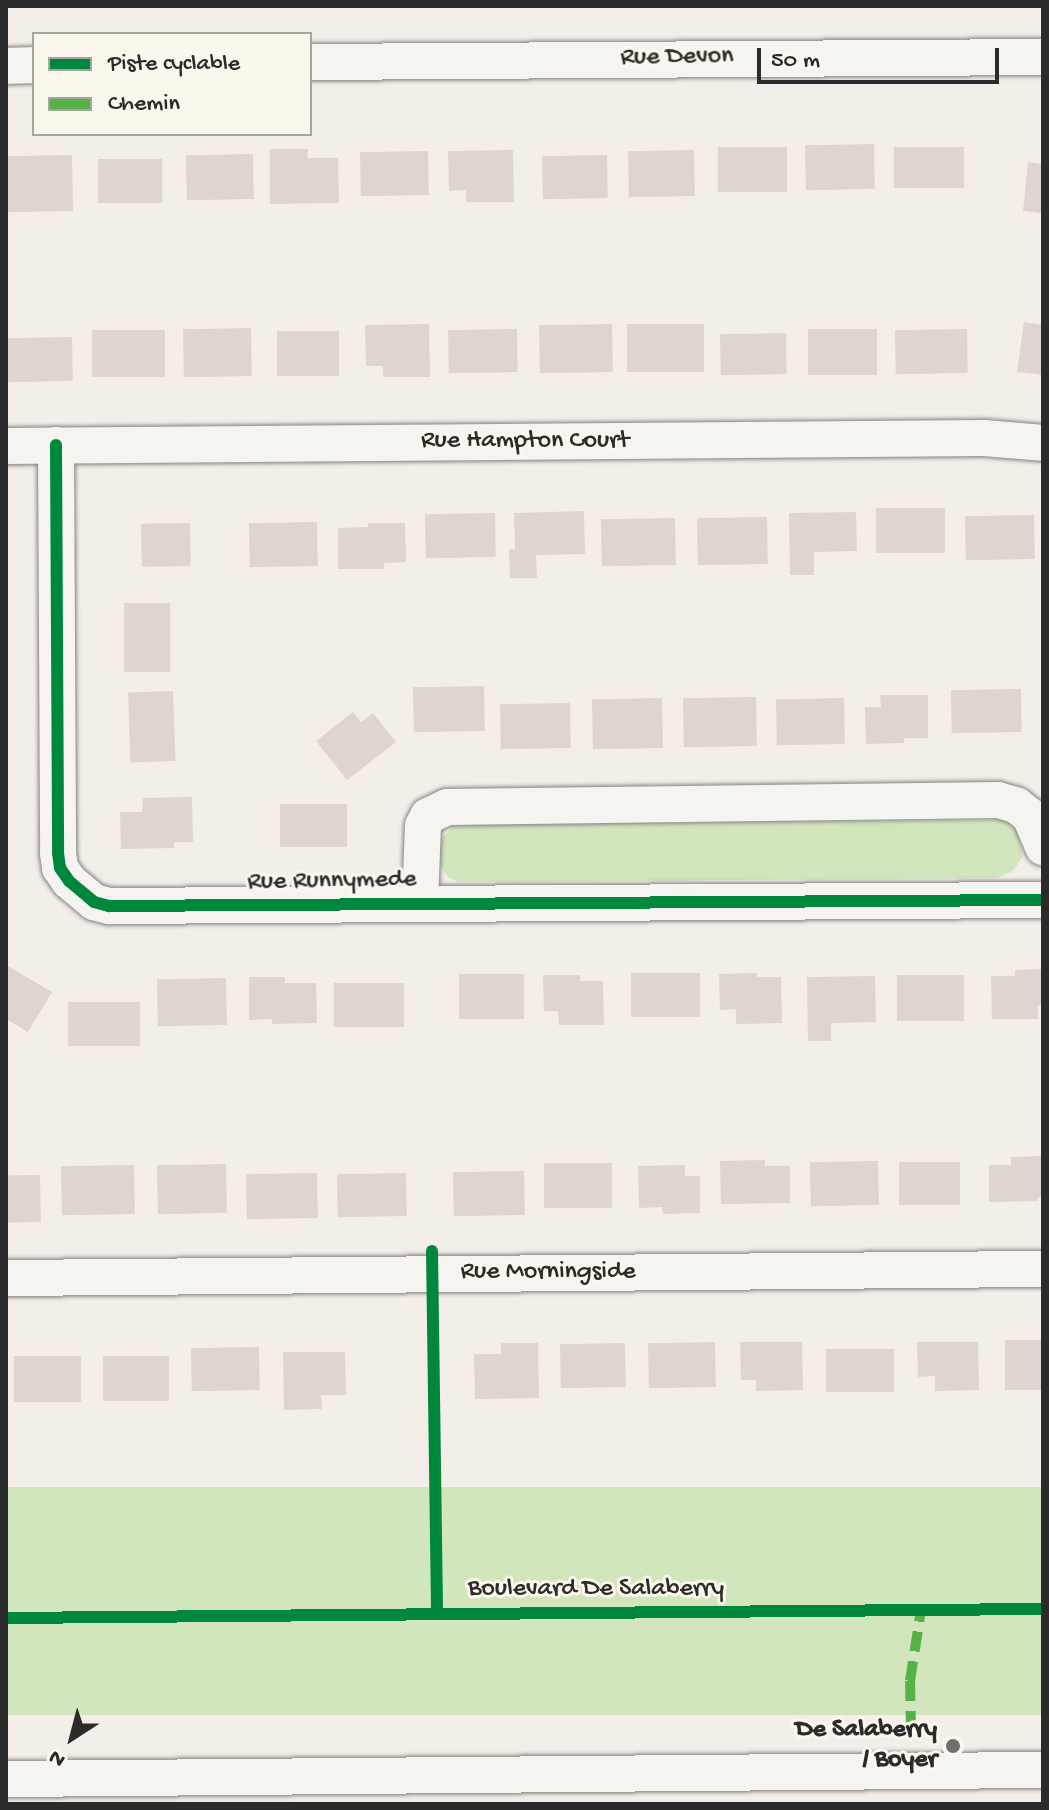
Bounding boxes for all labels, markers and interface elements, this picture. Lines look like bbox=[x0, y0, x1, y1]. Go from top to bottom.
legend bbox=[32, 32, 312, 136]
scale bar bbox=[761, 32, 1003, 82]
street label: Rue Devon bbox=[620, 41, 734, 75]
text: 50 m bbox=[771, 47, 820, 76]
text: Piste cyclable bbox=[108, 50, 240, 79]
text: Chemin bbox=[108, 90, 180, 119]
street label: Rue Hampton Court bbox=[421, 426, 629, 458]
street label: Rue Runnymede bbox=[247, 865, 417, 899]
street label: Rue Morningside bbox=[460, 1257, 636, 1289]
street label: Boulevard De Salaberry bbox=[468, 1574, 724, 1606]
north arrow bbox=[32, 1698, 112, 1778]
place label: De Salaberry / Boyer bbox=[795, 1715, 937, 1776]
marker: De Salaberry / Boyer bbox=[944, 1737, 962, 1755]
text: N bbox=[44, 1743, 71, 1772]

